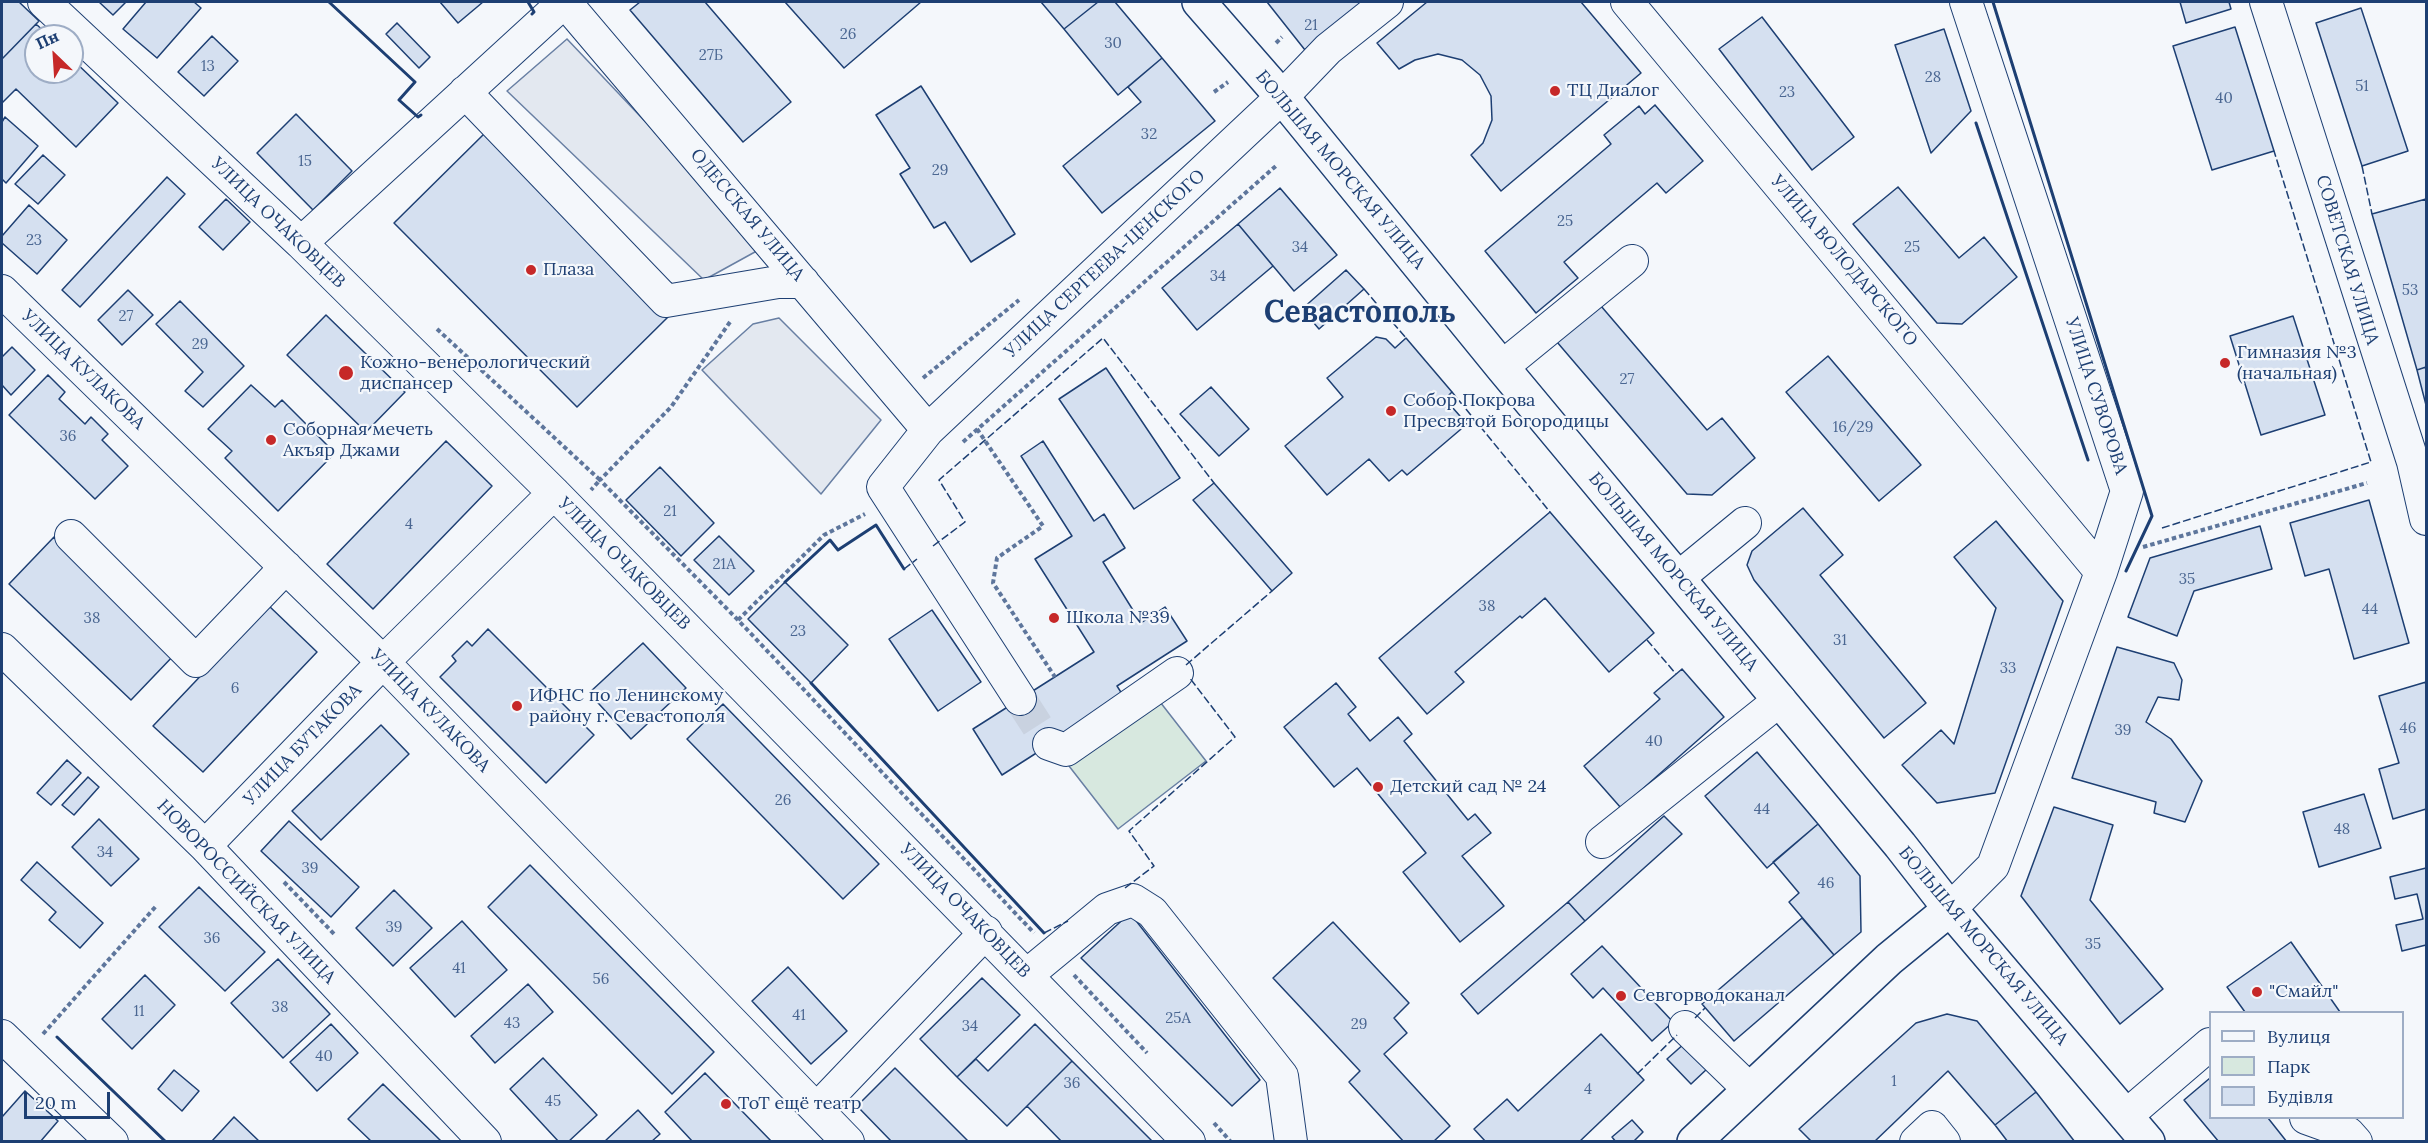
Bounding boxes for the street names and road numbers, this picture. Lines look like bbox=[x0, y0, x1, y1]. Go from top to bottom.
street label: БОЛЬШАЯ МОРСКАЯ УЛИЦА bbox=[1251, 66, 1429, 274]
street label: ОДЕССКАЯ УЛИЦА bbox=[685, 144, 809, 286]
street label: УЛИЦА ОЧАКОВЦЕВ bbox=[206, 153, 350, 293]
street label: УЛИЦА СЕРГЕЕВА-ЦЕНСКОГО bbox=[1000, 165, 1210, 363]
street label: УЛИЦА ВОЛОДАРСКОГО bbox=[1766, 171, 1922, 351]
street label: СОВЕТСКАЯ УЛИЦА bbox=[2311, 173, 2383, 347]
street label: УЛИЦА КУЛАКОВА bbox=[17, 306, 149, 434]
street label: УЛИЦА СУВОРОВА bbox=[2060, 315, 2132, 477]
street label: БОЛЬШАЯ МОРСКАЯ УЛИЦА bbox=[1584, 468, 1762, 676]
street label: УЛИЦА ОЧАКОВЦЕВ bbox=[553, 493, 695, 635]
street label: УЛИЦА КУЛАКОВА bbox=[366, 645, 494, 777]
street label: УЛИЦА БУТАКОВА bbox=[240, 680, 366, 810]
street label: НОВОРОССИЙСКАЯ УЛИЦА bbox=[152, 795, 340, 989]
street label: УЛИЦА ОЧАКОВЦЕВ bbox=[895, 839, 1035, 983]
street label: БОЛЬШАЯ МОРСКАЯ УЛИЦА bbox=[1894, 842, 2072, 1050]

